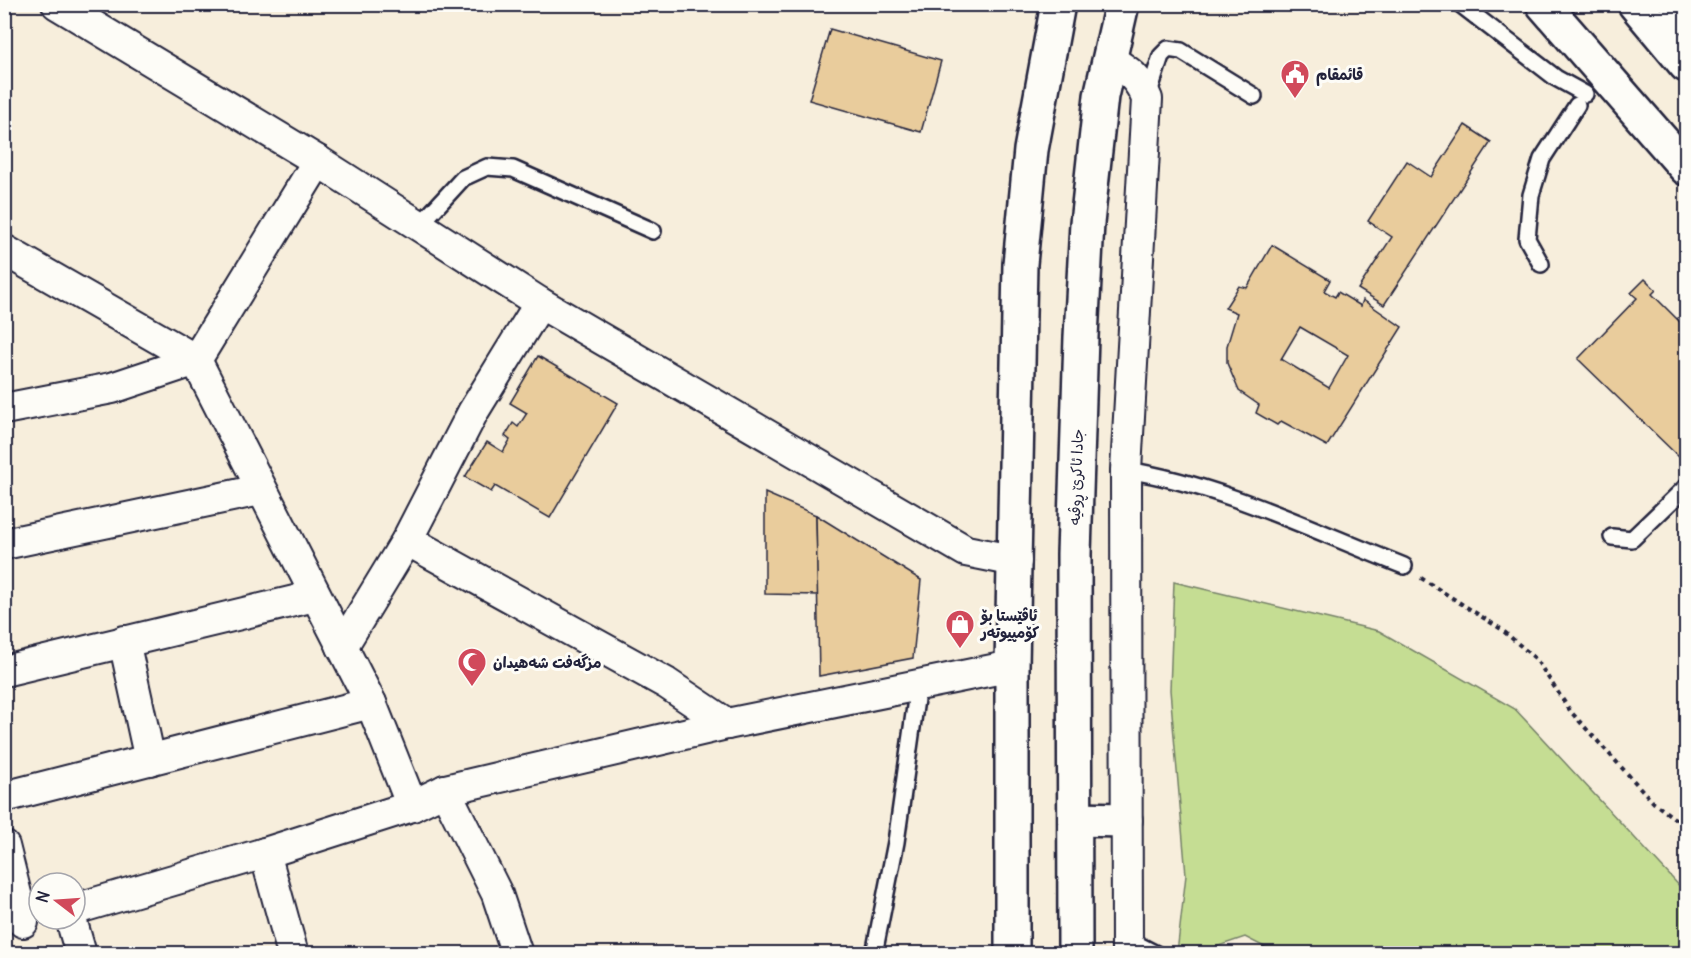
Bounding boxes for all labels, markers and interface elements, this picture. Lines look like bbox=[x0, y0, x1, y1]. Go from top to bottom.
public building icon: قائمقام bbox=[1279, 58, 1311, 100]
place label: قائمقام bbox=[1316, 65, 1363, 86]
street label: جادا ئاکرێ ڕوڤیە bbox=[1065, 429, 1091, 526]
place label: ئاڤێستا بۆ کۆمپیوتەر bbox=[979, 606, 1040, 643]
shop icon: ئاڤێستا بۆ کۆمپیوتەر bbox=[944, 608, 976, 650]
mosque icon: مزگەفت شه‌هيدان bbox=[456, 646, 488, 688]
place label: مزگەفت شه‌هيدان bbox=[493, 653, 601, 672]
north arrow bbox=[27, 871, 87, 931]
text: N bbox=[31, 888, 54, 905]

